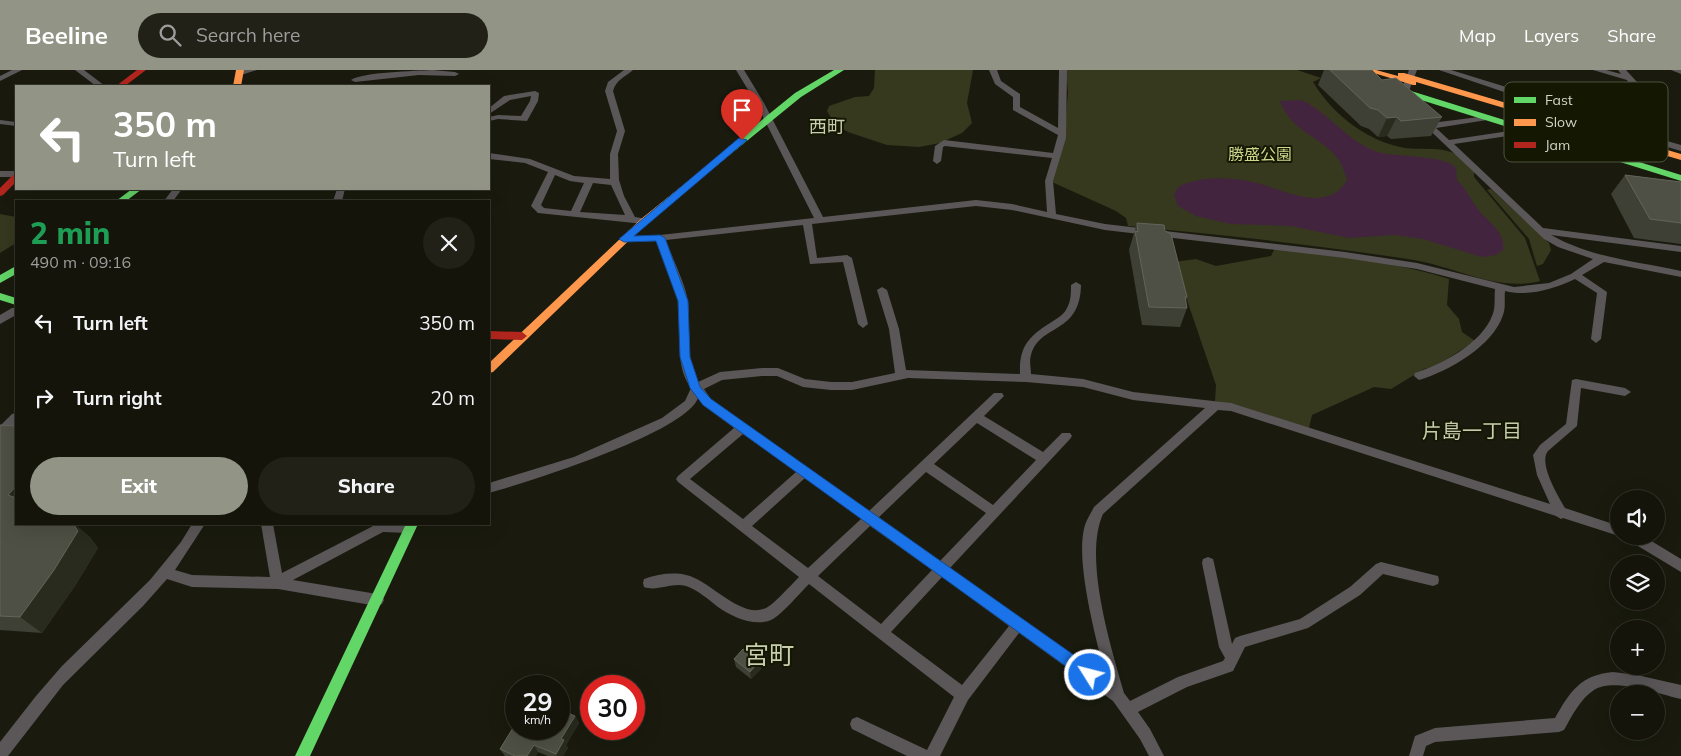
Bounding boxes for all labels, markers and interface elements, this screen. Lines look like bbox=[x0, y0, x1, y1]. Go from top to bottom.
search box bbox=[138, 13, 488, 58]
text: Beeline bbox=[25, 20, 108, 50]
icon: search bbox=[156, 21, 184, 49]
text: Search here bbox=[196, 23, 300, 47]
text: Map bbox=[1459, 24, 1496, 47]
text: Layers bbox=[1524, 24, 1579, 47]
text: Share bbox=[1607, 24, 1656, 47]
legend bbox=[1504, 82, 1668, 162]
pin bbox=[721, 89, 763, 140]
text: Fast bbox=[1545, 91, 1573, 109]
icon: arrive bbox=[728, 96, 756, 124]
text: 350 m bbox=[113, 102, 217, 146]
icon: left bbox=[30, 105, 95, 170]
text: Slow bbox=[1545, 113, 1577, 131]
district label: 西町 bbox=[809, 115, 845, 138]
text: Jam bbox=[1545, 136, 1570, 154]
park label: 勝盛公園 bbox=[1228, 144, 1292, 164]
text: Turn left bbox=[113, 145, 196, 173]
text: 2 min bbox=[30, 214, 110, 252]
button: close bbox=[423, 217, 475, 269]
text: 490 m · 09:16 bbox=[30, 252, 131, 272]
icon: left bbox=[30, 309, 58, 337]
text: Turn left bbox=[73, 311, 148, 335]
text: 350 m bbox=[419, 311, 475, 335]
icon: right bbox=[30, 384, 58, 412]
text: Turn right bbox=[73, 386, 162, 410]
text: 20 m bbox=[431, 386, 475, 410]
district label: 片島一丁目 bbox=[1422, 418, 1522, 443]
button: Exit bbox=[30, 457, 248, 515]
button: Share bbox=[258, 457, 475, 515]
map controls bbox=[1610, 490, 1665, 740]
button: sound bbox=[1610, 490, 1665, 545]
button: layers bbox=[1610, 555, 1665, 610]
button: + bbox=[1610, 620, 1665, 675]
district label: 宮町 bbox=[744, 639, 794, 670]
position arrow bbox=[1063, 648, 1115, 700]
speed limit sign: 30 bbox=[580, 675, 645, 740]
button: − bbox=[1610, 685, 1665, 740]
text: 29 bbox=[522, 686, 553, 717]
text: km/h bbox=[524, 712, 551, 727]

